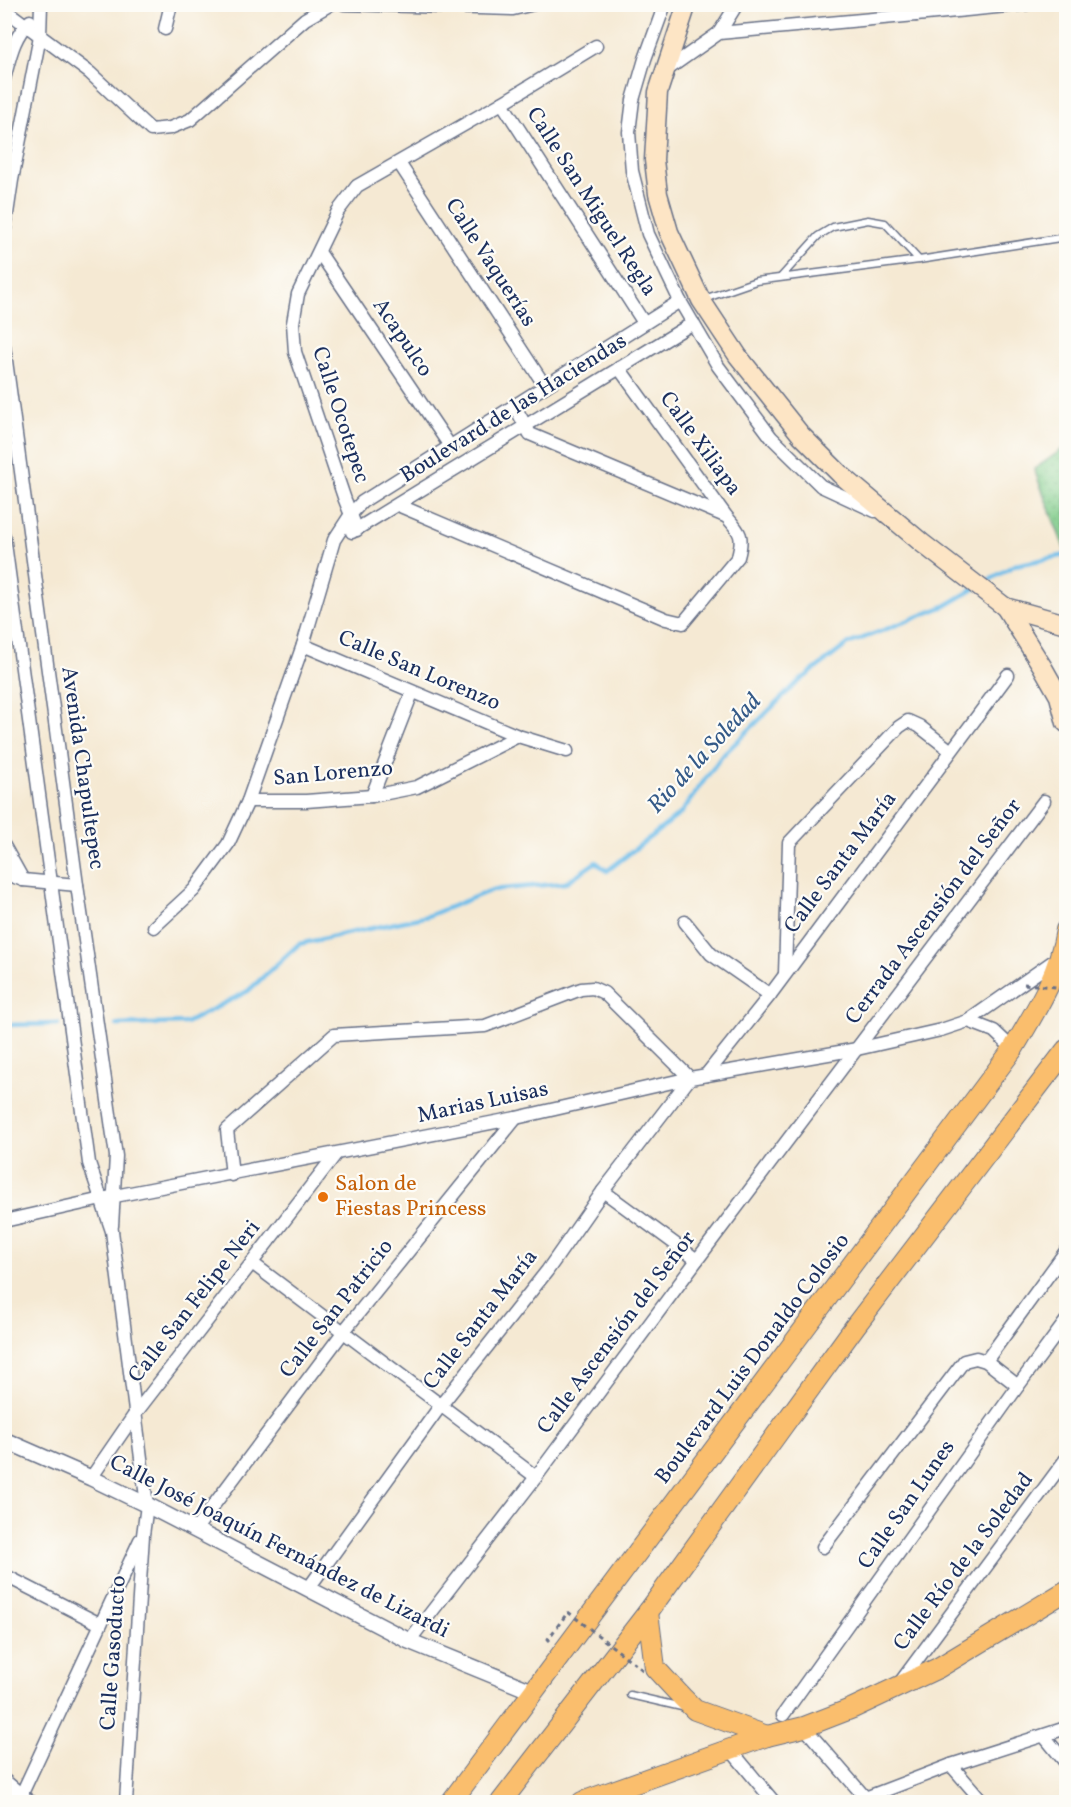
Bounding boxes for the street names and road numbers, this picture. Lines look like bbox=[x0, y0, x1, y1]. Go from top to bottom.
street label: Calle San Miguel Regla bbox=[518, 101, 664, 303]
street label: Calle Vaquerías bbox=[437, 193, 543, 333]
street label: Acapulco bbox=[364, 292, 440, 384]
street label: Boulevard de las Haciendas bbox=[395, 326, 633, 492]
street label: Calle Ocotepec bbox=[303, 343, 377, 487]
street label: Calle Xiliapa bbox=[652, 385, 749, 503]
street label: Calle San Lorenzo bbox=[333, 623, 505, 719]
street label: Avenida Chapultepec bbox=[52, 665, 112, 871]
street label: San Lorenzo bbox=[272, 753, 394, 795]
street label: Calle Santa María bbox=[777, 785, 905, 941]
street label: Cerrada Ascensión del Señor bbox=[839, 792, 1029, 1032]
street label: Marias Luisas bbox=[415, 1074, 551, 1132]
street label: Calle San Felipe Neri bbox=[122, 1214, 268, 1390]
street label: Calle Ascensión del Señor bbox=[530, 1225, 704, 1441]
street label: Boulevard Luis Donaldo Colosio bbox=[648, 1227, 858, 1491]
street label: Calle San Patricio bbox=[273, 1233, 401, 1385]
street label: Calle Santa María bbox=[416, 1243, 546, 1397]
street label: Calle San Lunes bbox=[851, 1434, 963, 1576]
street label: Calle José Joaquín Fernández de Lizardi bbox=[104, 1447, 454, 1647]
street label: Calle Río de la Soledad bbox=[886, 1466, 1042, 1658]
street label: Calle Gasoducto bbox=[93, 1574, 135, 1732]

